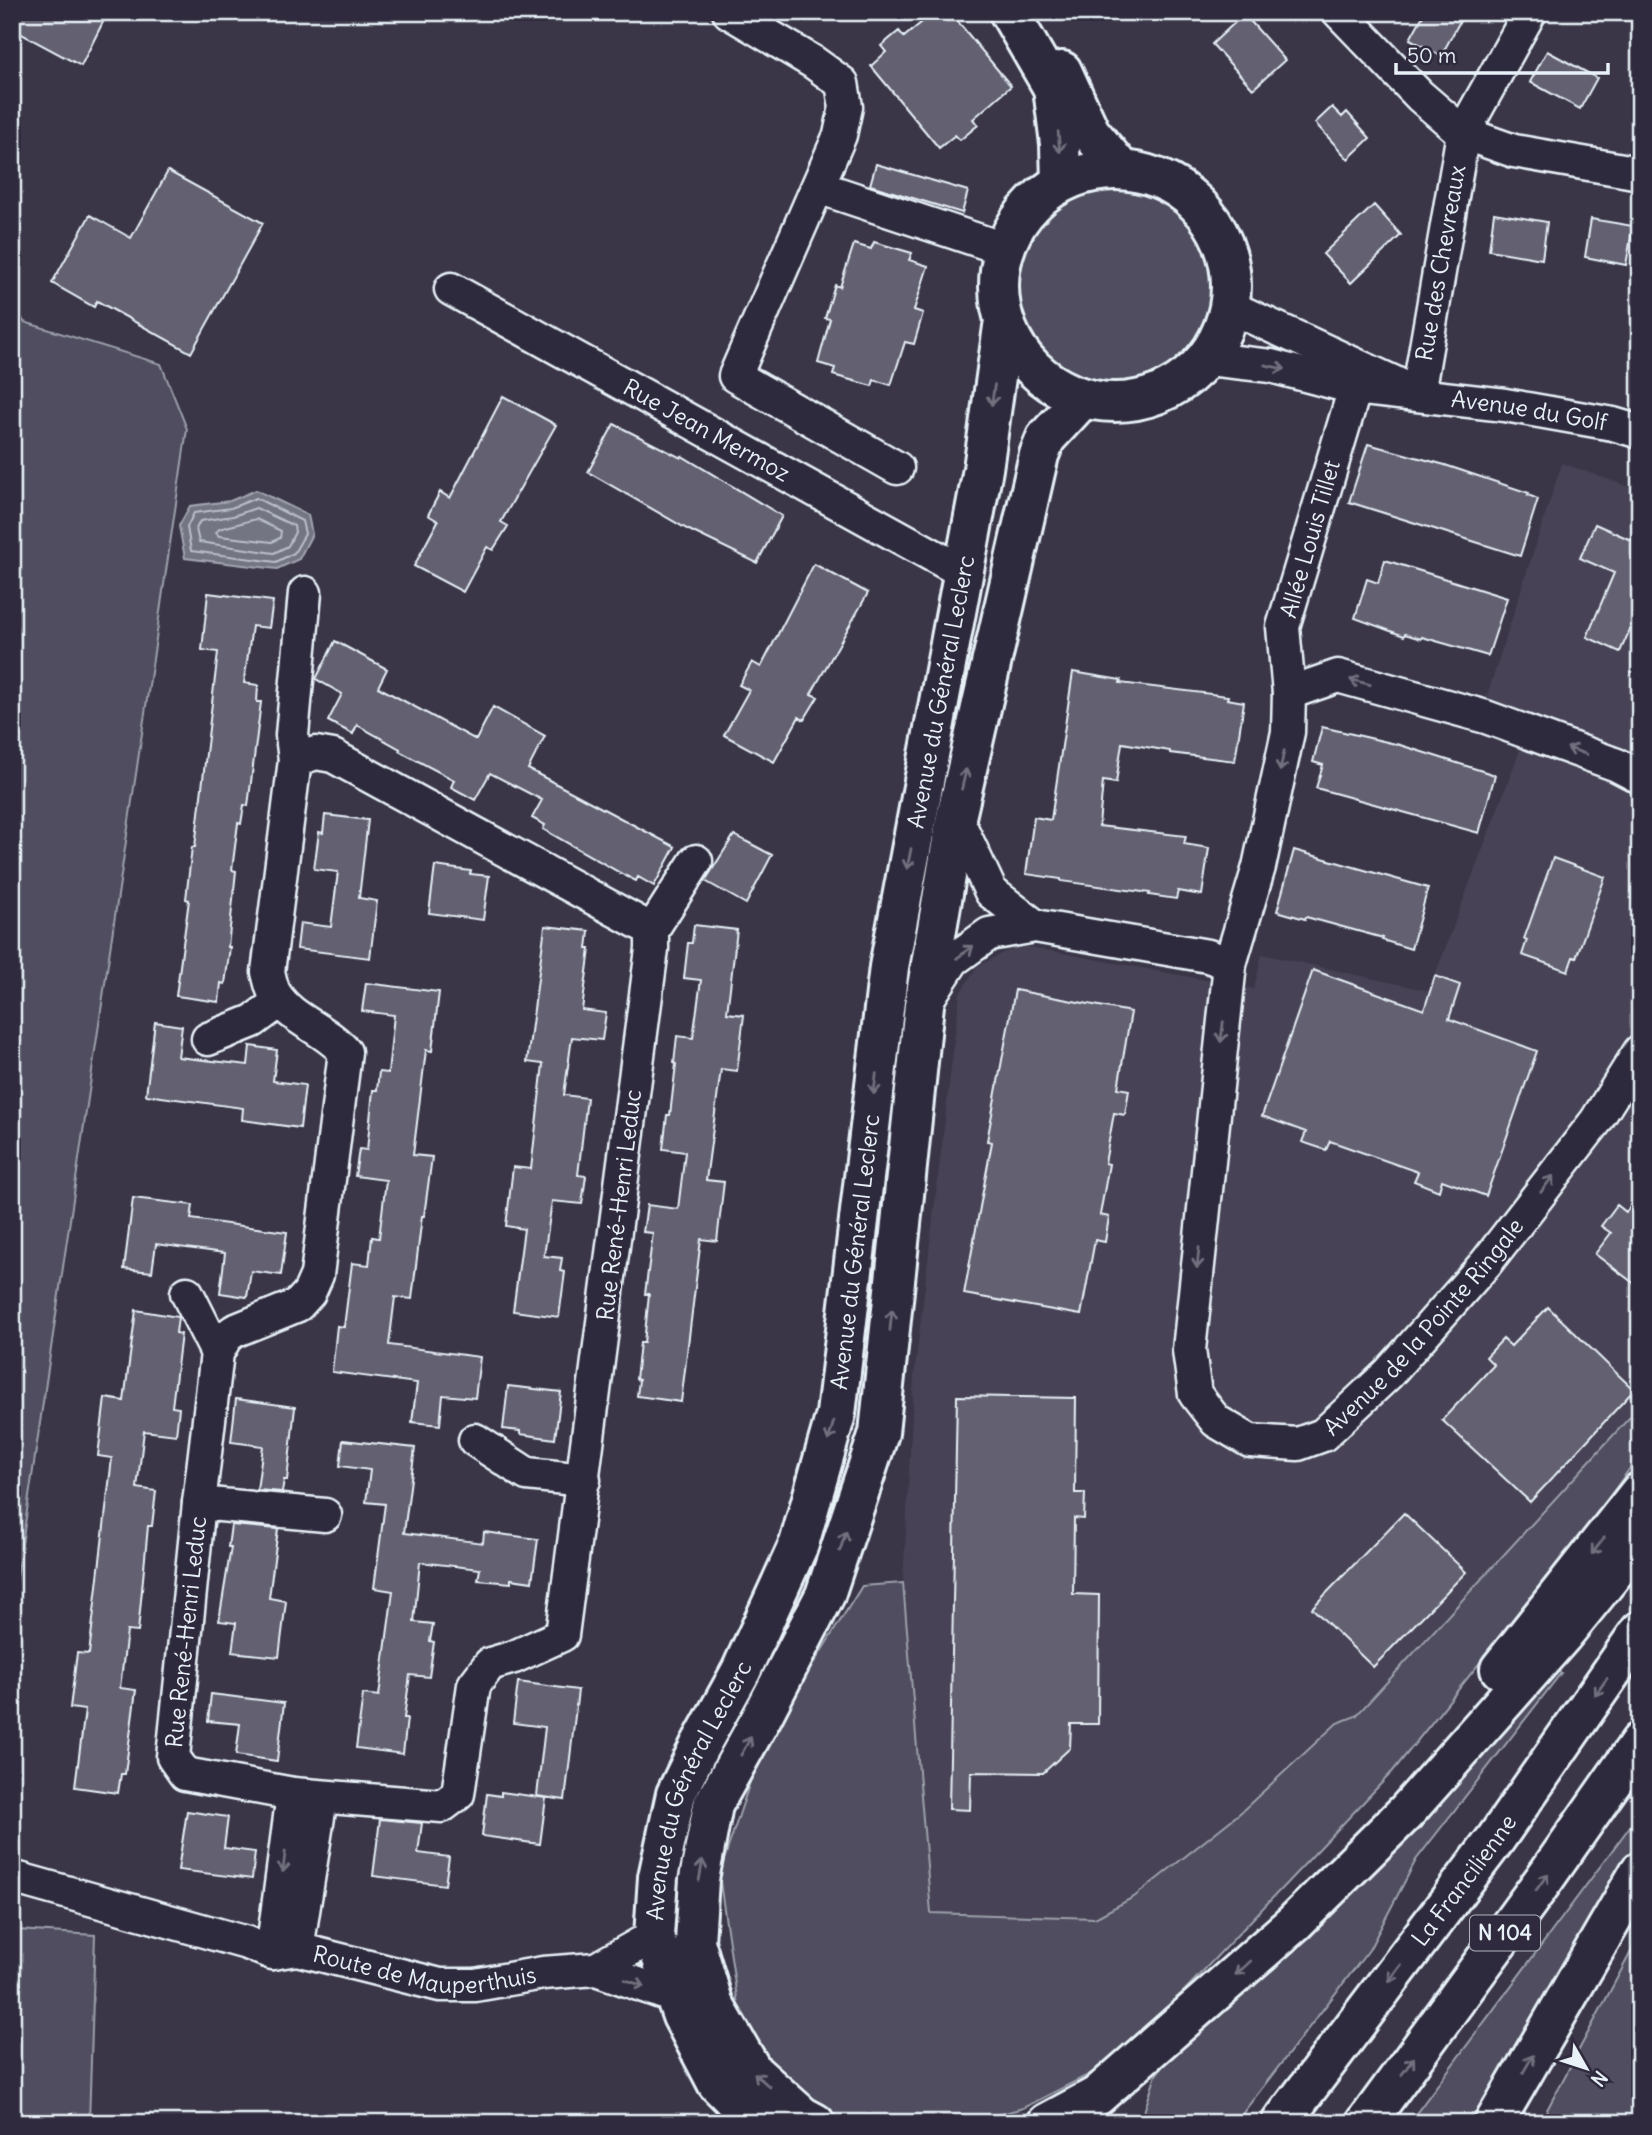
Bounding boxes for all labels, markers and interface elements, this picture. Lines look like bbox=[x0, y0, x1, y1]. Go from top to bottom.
scale bar bbox=[1396, 32, 1608, 76]
text: 50 m bbox=[1407, 42, 1456, 69]
one-way arrow bbox=[1053, 130, 1066, 153]
street label: Rue des Chevreaux bbox=[1409, 163, 1471, 363]
one-way arrow bbox=[1263, 361, 1286, 375]
street label: Rue Jean Mermoz bbox=[618, 372, 795, 487]
one-way arrow bbox=[987, 383, 1000, 405]
street label: Avenue du Golf bbox=[1450, 384, 1610, 437]
street label: Allée Louis Tillet bbox=[1273, 456, 1346, 621]
street label: Avenue du Général Leclerc bbox=[900, 553, 980, 831]
one-way arrow bbox=[1350, 675, 1372, 688]
one-way arrow bbox=[1567, 743, 1589, 756]
one-way arrow bbox=[1275, 749, 1289, 772]
one-way arrow bbox=[958, 768, 972, 791]
one-way arrow bbox=[902, 848, 916, 870]
one-way arrow bbox=[955, 944, 973, 959]
one-way arrow bbox=[1216, 1020, 1229, 1043]
one-way arrow bbox=[869, 1072, 882, 1095]
street label: Rue René-Henri Leduc bbox=[590, 1088, 647, 1322]
street label: Avenue du Général Leclerc bbox=[824, 1113, 885, 1391]
one-way arrow bbox=[1540, 1175, 1555, 1194]
street label: Avenue de la Pointe Ringale bbox=[1317, 1212, 1529, 1441]
one-way arrow bbox=[1191, 1246, 1204, 1269]
one-way arrow bbox=[884, 1309, 897, 1331]
one-way arrow bbox=[824, 1419, 837, 1442]
street label: Rue René-Henri Leduc bbox=[159, 1515, 212, 1749]
one-way arrow bbox=[838, 1530, 850, 1552]
one-way arrow bbox=[1590, 1536, 1606, 1554]
street label: Avenue du Général Leclerc bbox=[640, 1656, 758, 1921]
one-way arrow bbox=[1594, 1677, 1608, 1696]
one-way arrow bbox=[739, 1736, 753, 1756]
street label: La Francilienne bbox=[1405, 1809, 1522, 1952]
one-way arrow bbox=[277, 1850, 290, 1873]
one-way arrow bbox=[695, 1859, 708, 1882]
one-way arrow bbox=[1535, 1873, 1549, 1892]
road number: N 104 bbox=[1470, 1916, 1540, 1951]
street label: Route de Mauperthuis bbox=[310, 1939, 538, 1999]
one-way arrow bbox=[1234, 1960, 1252, 1976]
one-way arrow bbox=[1387, 1963, 1402, 1982]
one-way arrow bbox=[624, 1978, 646, 1990]
north arrow bbox=[1550, 2034, 1620, 2104]
one-way arrow bbox=[1522, 2054, 1536, 2074]
one-way arrow bbox=[1401, 2057, 1415, 2076]
text: N bbox=[1586, 2066, 1613, 2091]
one-way arrow bbox=[753, 2072, 771, 2088]

